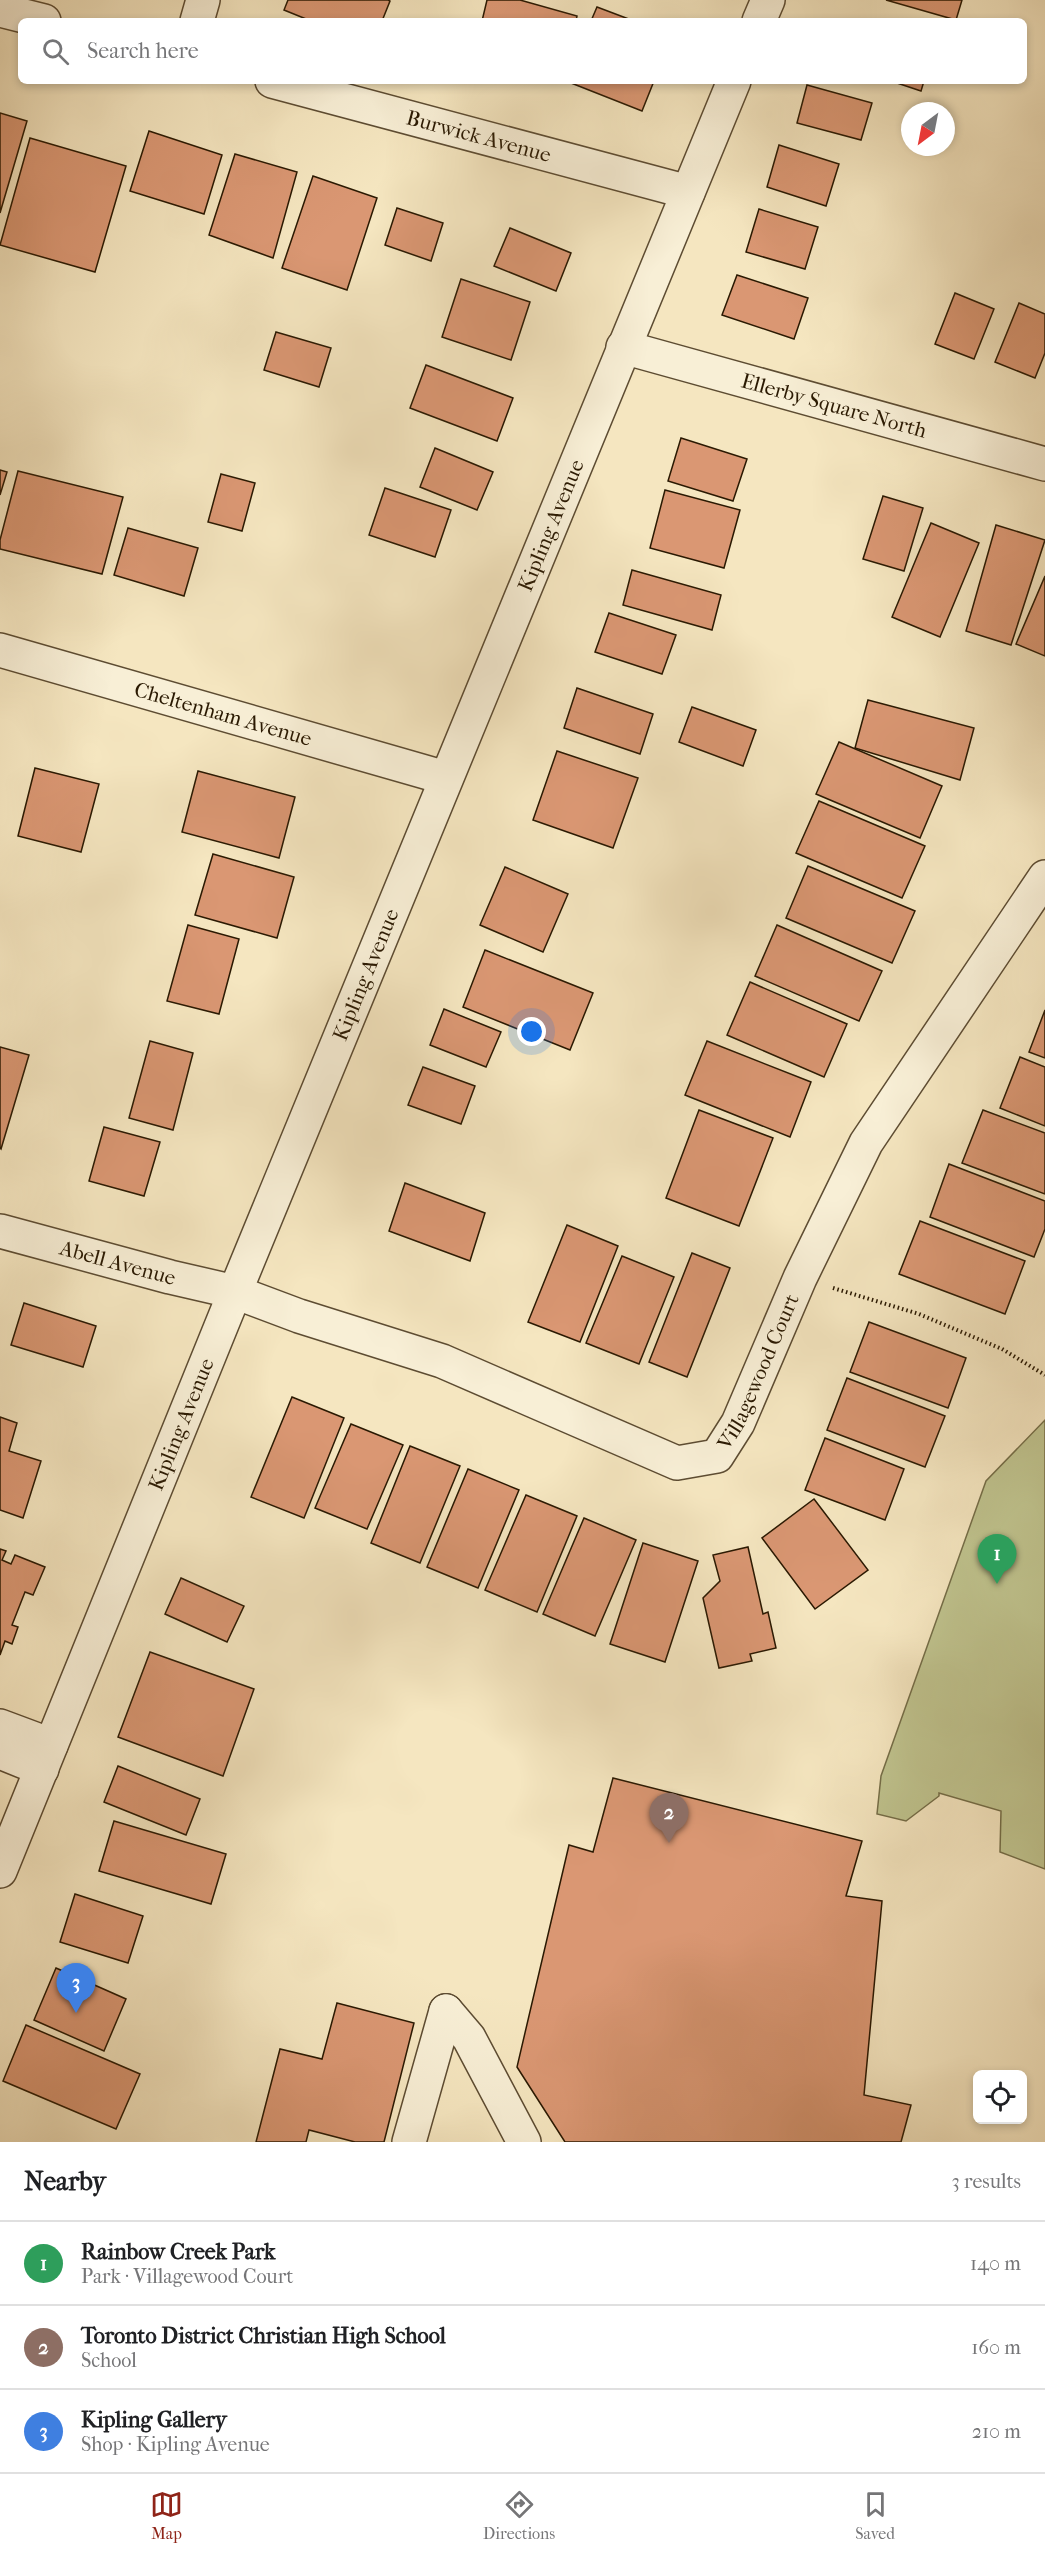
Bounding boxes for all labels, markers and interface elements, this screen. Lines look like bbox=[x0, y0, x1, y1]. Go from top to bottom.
search box bbox=[18, 18, 1027, 84]
icon: search bbox=[39, 35, 72, 68]
text: Search here bbox=[87, 38, 199, 64]
north arrow bbox=[901, 102, 955, 156]
street label: Burwick Avenue bbox=[404, 105, 554, 167]
street label: Ellerby Square North bbox=[739, 368, 930, 443]
street label: Kipling Avenue bbox=[513, 456, 589, 595]
street label: Cheltenham Avenue bbox=[132, 677, 314, 751]
street label: Kipling Avenue bbox=[328, 905, 404, 1044]
your location bbox=[517, 1017, 546, 1046]
street label: Abell Avenue bbox=[56, 1235, 178, 1290]
street label: Villagewood Court bbox=[712, 1290, 804, 1455]
street label: Kipling Avenue bbox=[144, 1355, 219, 1494]
pin: 1 bbox=[978, 1534, 1016, 1584]
pin: 2 bbox=[650, 1794, 688, 1843]
pin: 3 bbox=[56, 1964, 96, 2013]
map controls bbox=[973, 2070, 1027, 2124]
button: locate bbox=[973, 2070, 1027, 2124]
text: Nearby bbox=[24, 2166, 106, 2197]
text: 3 results bbox=[952, 2170, 1021, 2193]
text: Rainbow Creek Park bbox=[81, 2239, 275, 2265]
text: 1 bbox=[40, 2252, 47, 2275]
text: 140 m bbox=[970, 2252, 1021, 2275]
text: Park · Villagewood Court bbox=[81, 2265, 293, 2288]
text: Toronto District Christian High School bbox=[81, 2323, 446, 2349]
text: 2 bbox=[38, 2336, 49, 2359]
text: 160 m bbox=[971, 2336, 1021, 2359]
text: School bbox=[81, 2349, 137, 2372]
text: Kipling Gallery bbox=[81, 2407, 227, 2433]
text: 3 bbox=[39, 2420, 48, 2443]
text: 210 m bbox=[972, 2420, 1021, 2443]
text: Shop · Kipling Avenue bbox=[81, 2433, 270, 2456]
tab: Map bbox=[150, 2488, 183, 2543]
tab: Directions bbox=[483, 2488, 555, 2543]
tab: Saved bbox=[855, 2488, 895, 2543]

